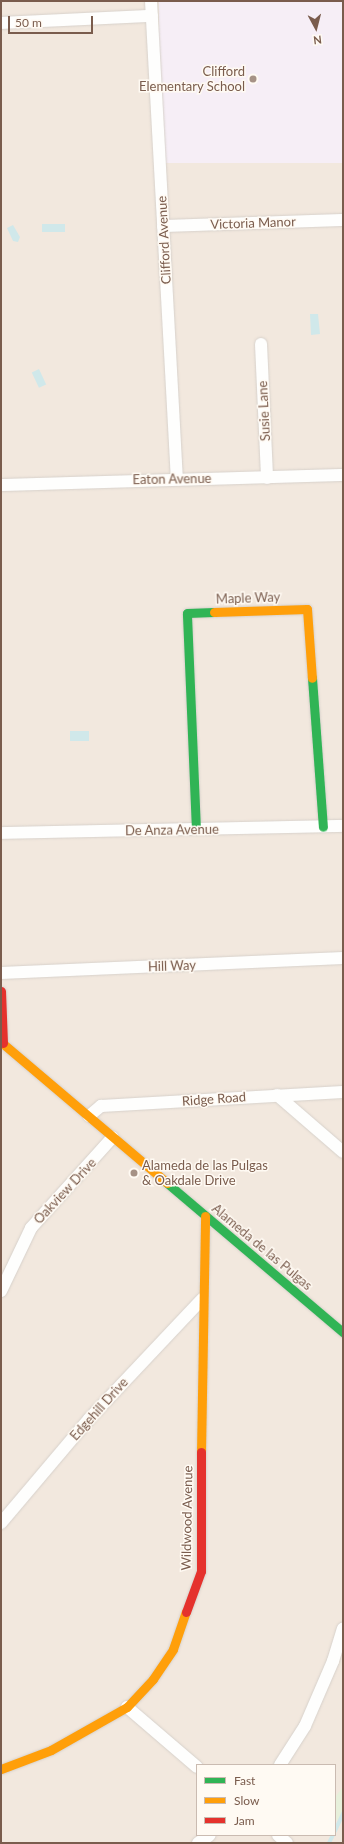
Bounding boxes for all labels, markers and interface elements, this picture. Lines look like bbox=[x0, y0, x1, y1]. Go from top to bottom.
scale bar bbox=[10, 8, 95, 34]
north arrow bbox=[296, 8, 336, 48]
text: 50 m bbox=[15, 15, 42, 30]
text: N bbox=[313, 33, 323, 47]
place label: Clifford Elementary School bbox=[139, 64, 245, 95]
marker: Clifford Elementary School bbox=[248, 74, 258, 84]
street label: Clifford Avenue bbox=[154, 195, 174, 285]
street label: Victoria Manor bbox=[210, 214, 296, 232]
street label: Susie Lane bbox=[255, 380, 273, 442]
street label: Eaton Avenue bbox=[132, 471, 212, 487]
street label: Maple Way bbox=[215, 589, 281, 607]
street label: De Anza Avenue bbox=[125, 821, 219, 839]
street label: Hill Way bbox=[148, 957, 196, 975]
street label: Ridge Road bbox=[181, 1089, 247, 1109]
street label: Oakview Drive bbox=[30, 1155, 100, 1227]
place label: Alameda de las Pulgas & Oakdale Drive bbox=[142, 1158, 268, 1189]
marker: Alameda de las Pulgas & Oakdale Drive bbox=[129, 1168, 139, 1178]
street label: Alameda de las Pulgas bbox=[209, 1201, 315, 1293]
street label: Edgehill Drive bbox=[67, 1374, 131, 1444]
street label: Wildwood Avenue bbox=[178, 1465, 196, 1571]
legend bbox=[196, 1764, 336, 1836]
text: Fast bbox=[234, 1773, 255, 1788]
text: Slow bbox=[234, 1793, 259, 1808]
text: Jam bbox=[234, 1813, 255, 1828]

